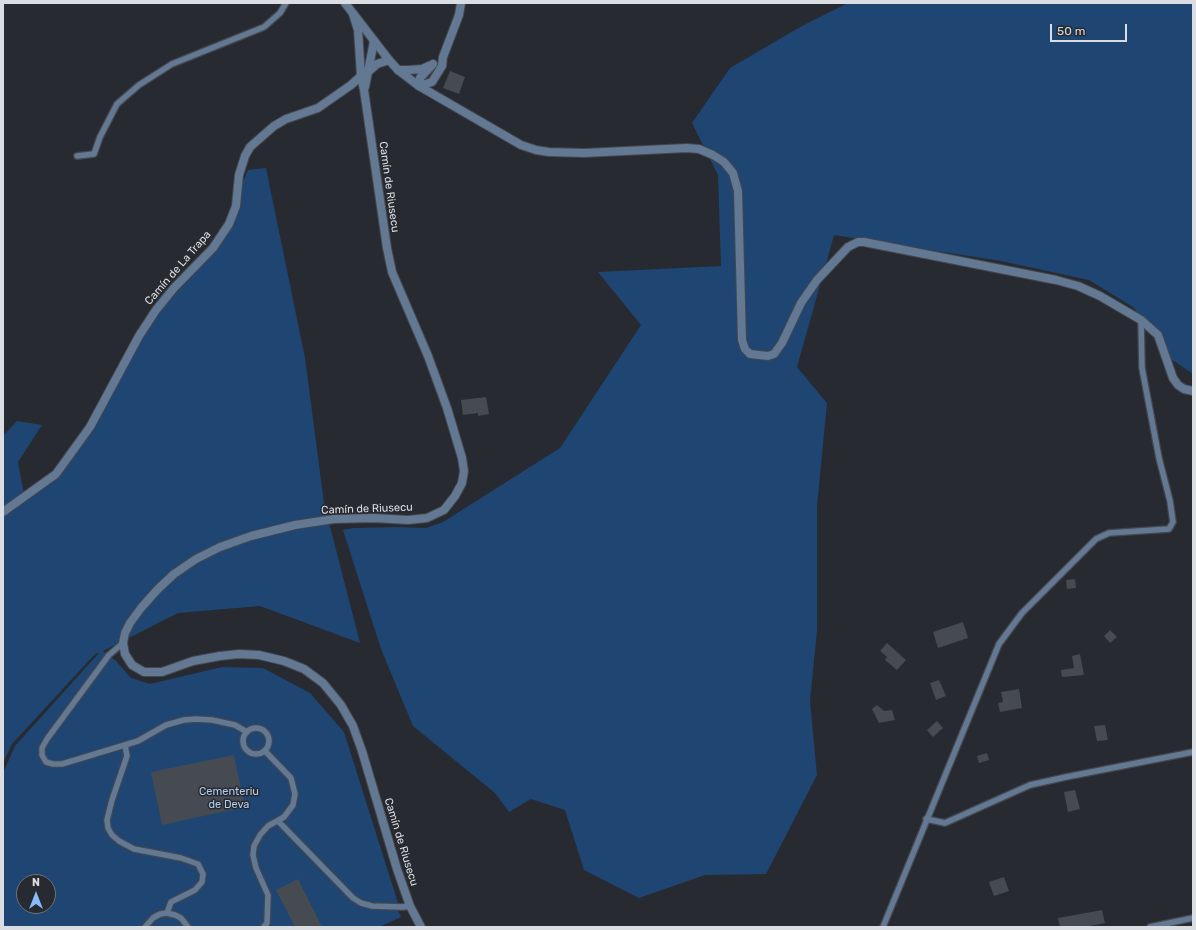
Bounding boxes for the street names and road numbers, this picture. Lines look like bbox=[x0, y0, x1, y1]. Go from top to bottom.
street label: Camín de Riusecu bbox=[376, 141, 402, 233]
street label: Camín de La Trapa bbox=[142, 228, 214, 308]
street label: Camín de Riusecu bbox=[321, 501, 413, 517]
street label: Camín de Riusecu bbox=[381, 796, 421, 888]

